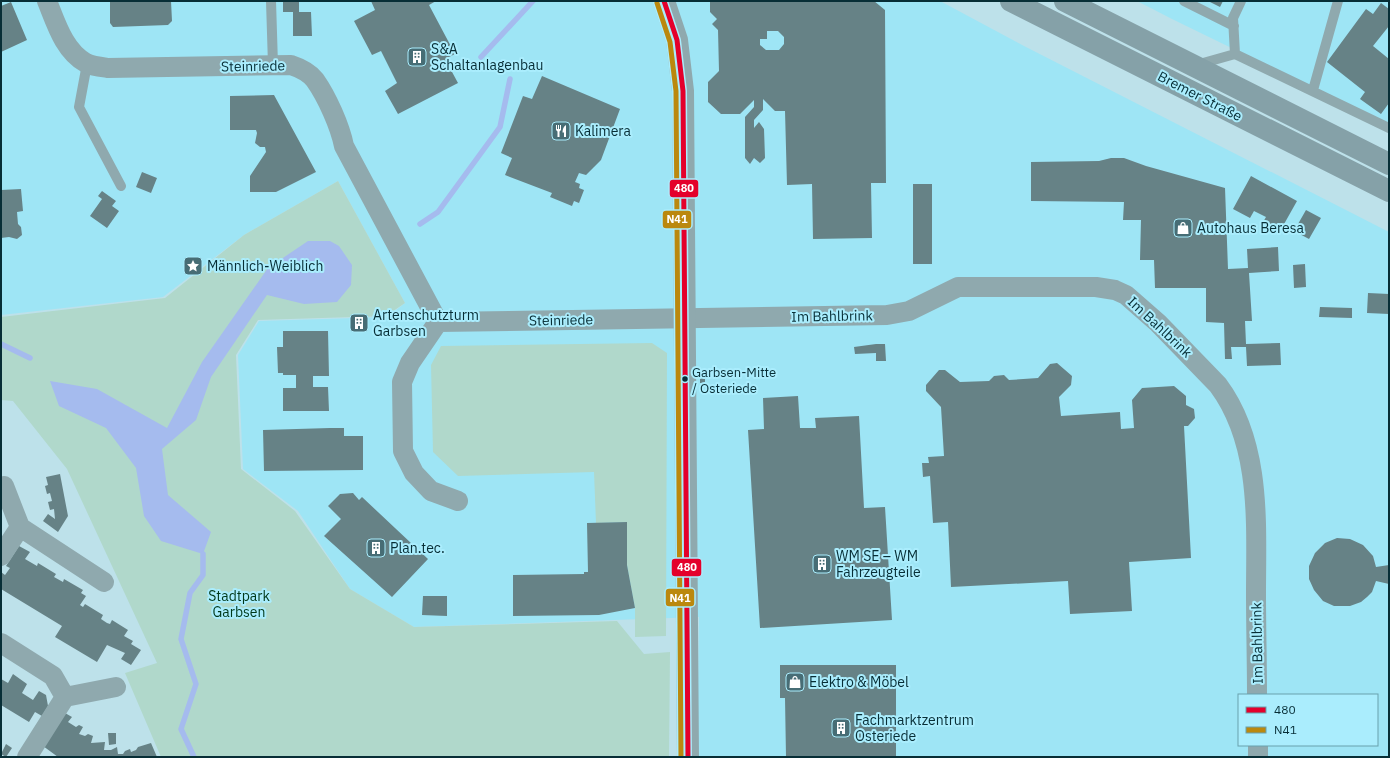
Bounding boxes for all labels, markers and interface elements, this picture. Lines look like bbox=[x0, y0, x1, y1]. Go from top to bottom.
place label: S&A Schaltanlagenbau bbox=[431, 40, 543, 74]
building icon: S&A Schaltanlagenbau bbox=[406, 46, 428, 68]
street label: Steinriede bbox=[221, 56, 286, 76]
street label: Bremer Straße bbox=[1155, 67, 1246, 125]
restaurant icon: Kalimera bbox=[550, 120, 572, 142]
place label: Kalimera bbox=[575, 122, 631, 140]
line badge: 480 bbox=[669, 179, 699, 198]
text: 480 bbox=[674, 181, 694, 195]
line badge: N41 bbox=[662, 210, 692, 229]
text: N41 bbox=[666, 212, 688, 226]
shop icon: Autohaus Beresa bbox=[1172, 217, 1194, 239]
place label: Autohaus Beresa bbox=[1197, 219, 1305, 237]
place icon: Männlich-Weiblich bbox=[182, 255, 204, 277]
place label: Männlich-Weiblich bbox=[207, 257, 323, 275]
street label: Im Bahlbrink bbox=[1124, 293, 1196, 362]
place label: Artenschutzturm Garbsen bbox=[373, 306, 479, 340]
street label: Im Bahlbrink bbox=[791, 306, 874, 326]
street label: Steinriede bbox=[529, 310, 594, 330]
building icon: Artenschutzturm Garbsen bbox=[348, 312, 370, 334]
place label: Garbsen-Mitte / Osteriede bbox=[692, 364, 776, 397]
marker: Garbsen-Mitte / Osteriede bbox=[680, 374, 690, 384]
building icon: Plan.tec. bbox=[365, 537, 387, 559]
place label: Plan.tec. bbox=[390, 539, 445, 557]
place label: WM SE – WM Fahrzeugteile bbox=[836, 547, 921, 581]
building icon: WM SE – WM Fahrzeugteile bbox=[811, 553, 833, 575]
line badge: 480 bbox=[671, 558, 702, 577]
text: 480 bbox=[677, 560, 697, 574]
park label: Stadtpark Garbsen bbox=[208, 587, 270, 621]
line badge: N41 bbox=[665, 588, 695, 607]
text: N41 bbox=[669, 591, 691, 605]
street label: Im Bahlbrink bbox=[1247, 601, 1267, 684]
shop icon: Elektro & Möbel bbox=[784, 671, 806, 693]
place label: Elektro & Möbel bbox=[809, 673, 909, 691]
legend bbox=[1238, 694, 1378, 746]
text: 480 bbox=[1274, 702, 1296, 717]
place label: Fachmarktzentrum Osteriede bbox=[855, 711, 974, 745]
building icon: Fachmarktzentrum Osteriede bbox=[830, 717, 852, 739]
text: N41 bbox=[1274, 722, 1297, 737]

